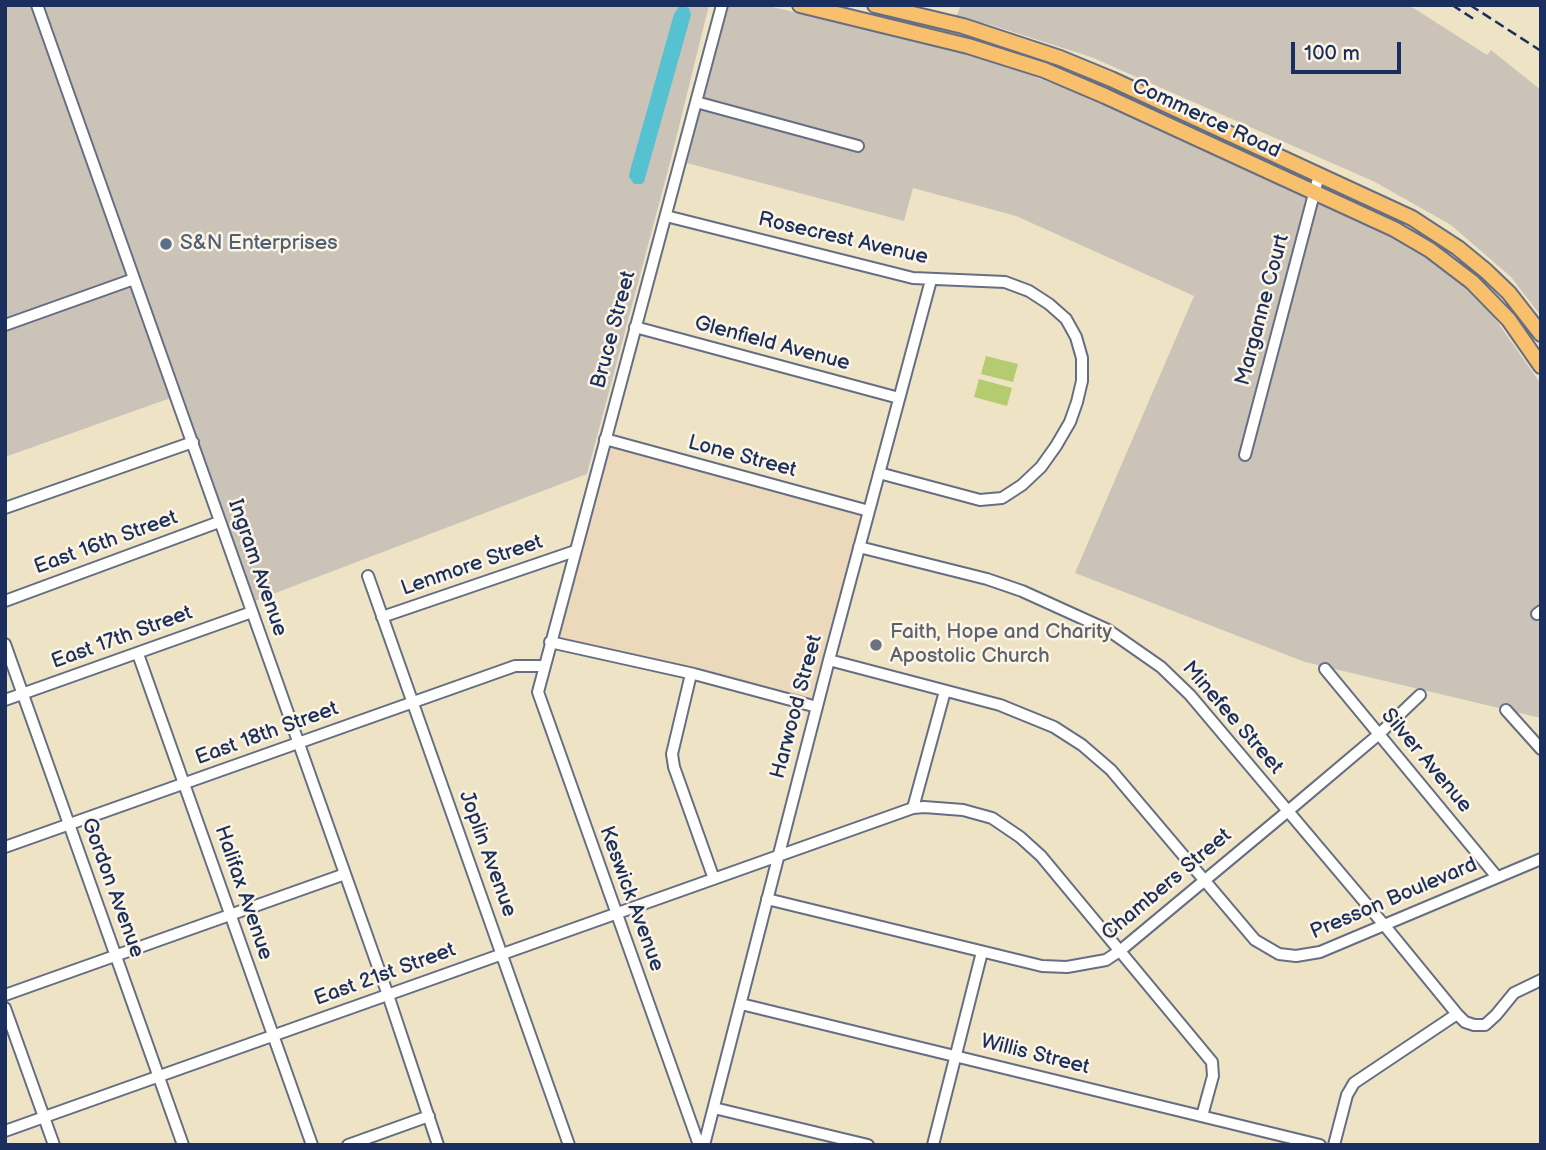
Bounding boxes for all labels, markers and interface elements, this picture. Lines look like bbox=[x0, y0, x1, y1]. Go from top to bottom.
scale bar bbox=[1294, 28, 1404, 72]
text: 100 m bbox=[1304, 41, 1360, 66]
street label: Commerce Road bbox=[1128, 74, 1284, 164]
street label: Rosecrest Avenue bbox=[756, 207, 930, 271]
place label: S&N Enterprises bbox=[180, 231, 338, 257]
street label: Marganne Court bbox=[1231, 232, 1295, 388]
marker: S&N Enterprises bbox=[158, 236, 174, 252]
street label: Bruce Street bbox=[586, 268, 642, 392]
street label: Glenfield Avenue bbox=[691, 311, 853, 377]
street label: Lone Street bbox=[685, 430, 799, 484]
street label: Ingram Avenue bbox=[222, 496, 292, 640]
street label: East 16th Street bbox=[31, 505, 181, 581]
street label: Lenmore Street bbox=[398, 530, 546, 602]
street label: East 17th Street bbox=[48, 601, 196, 675]
place label: Faith, Hope and Charity Apostolic Church bbox=[890, 620, 1112, 670]
street label: Harwood Street bbox=[766, 632, 828, 782]
marker: Faith, Hope and Charity Apostolic Church bbox=[868, 637, 884, 653]
street label: Minefee Street bbox=[1176, 656, 1288, 780]
street label: East 18th Street bbox=[192, 697, 342, 771]
street label: Silver Avenue bbox=[1375, 704, 1477, 818]
street label: Joplin Avenue bbox=[453, 788, 521, 920]
street label: Gordon Avenue bbox=[75, 815, 149, 961]
street label: Halifax Avenue bbox=[208, 823, 278, 963]
street label: Keswick Avenue bbox=[593, 823, 669, 975]
street label: Chambers Street bbox=[1097, 823, 1237, 947]
street label: Presson Boulevard bbox=[1307, 852, 1481, 946]
street label: East 21st Street bbox=[311, 938, 459, 1012]
street label: Willis Street bbox=[978, 1029, 1092, 1081]

